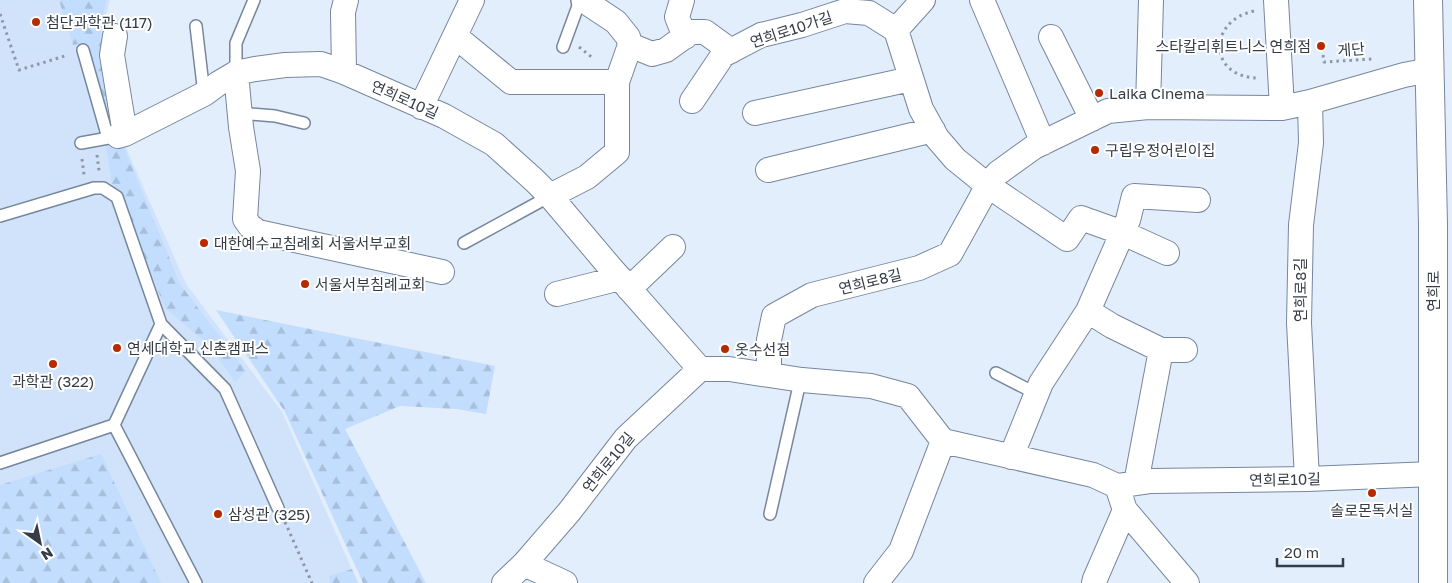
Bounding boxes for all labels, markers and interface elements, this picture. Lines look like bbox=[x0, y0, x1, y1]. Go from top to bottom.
street label: 연희로10가길 bbox=[748, 7, 834, 51]
place label: 첨단과학관 (117) bbox=[46, 13, 153, 31]
marker: 첨단과학관 (117) bbox=[30, 16, 42, 28]
place label: 스타칼리휘트니스 연희점 bbox=[1155, 37, 1311, 55]
street label: 게단 bbox=[1337, 39, 1366, 59]
marker: 스타칼리휘트니스 연희점 bbox=[1315, 40, 1327, 52]
street label: 연희로10길 bbox=[369, 76, 441, 122]
place label: Laika Cinema bbox=[1109, 84, 1205, 102]
marker: Laika Cinema bbox=[1093, 87, 1105, 99]
place label: 구립우정어린이집 bbox=[1105, 141, 1215, 159]
marker: 구립우정어린이집 bbox=[1089, 144, 1101, 156]
place label: 대한예수교침례회 서울서부교회 bbox=[214, 234, 411, 252]
marker: 대한예수교침례회 서울서부교회 bbox=[198, 237, 210, 249]
street label: 연희로8길 bbox=[1291, 258, 1309, 322]
street label: 연희로8길 bbox=[837, 264, 903, 298]
street label: 연희로 bbox=[1424, 270, 1442, 312]
place label: 서울서부침례교회 bbox=[315, 275, 425, 293]
marker: 서울서부침례교회 bbox=[299, 278, 311, 290]
place label: 연세대학교 신촌캠퍼스 bbox=[127, 339, 269, 357]
place label: 옷수선점 bbox=[735, 340, 790, 358]
marker: 연세대학교 신촌캠퍼스 bbox=[111, 342, 123, 354]
marker: 옷수선점 bbox=[719, 343, 731, 355]
marker: 과학관 (322) bbox=[47, 358, 59, 370]
place label: 과학관 (322) bbox=[12, 372, 94, 390]
street label: 연희로10길 bbox=[578, 428, 638, 496]
street label: 연희로10길 bbox=[1249, 469, 1321, 489]
marker: 솔로몬독서실 bbox=[1366, 487, 1378, 499]
place label: 솔로몬독서실 bbox=[1331, 501, 1413, 519]
place label: 삼성관 (325) bbox=[228, 505, 311, 523]
marker: 삼성관 (325) bbox=[212, 508, 224, 520]
north arrow bbox=[15, 518, 65, 568]
scale bar bbox=[1277, 536, 1343, 568]
text: 20 m bbox=[1284, 543, 1319, 561]
text: N bbox=[38, 544, 56, 564]

